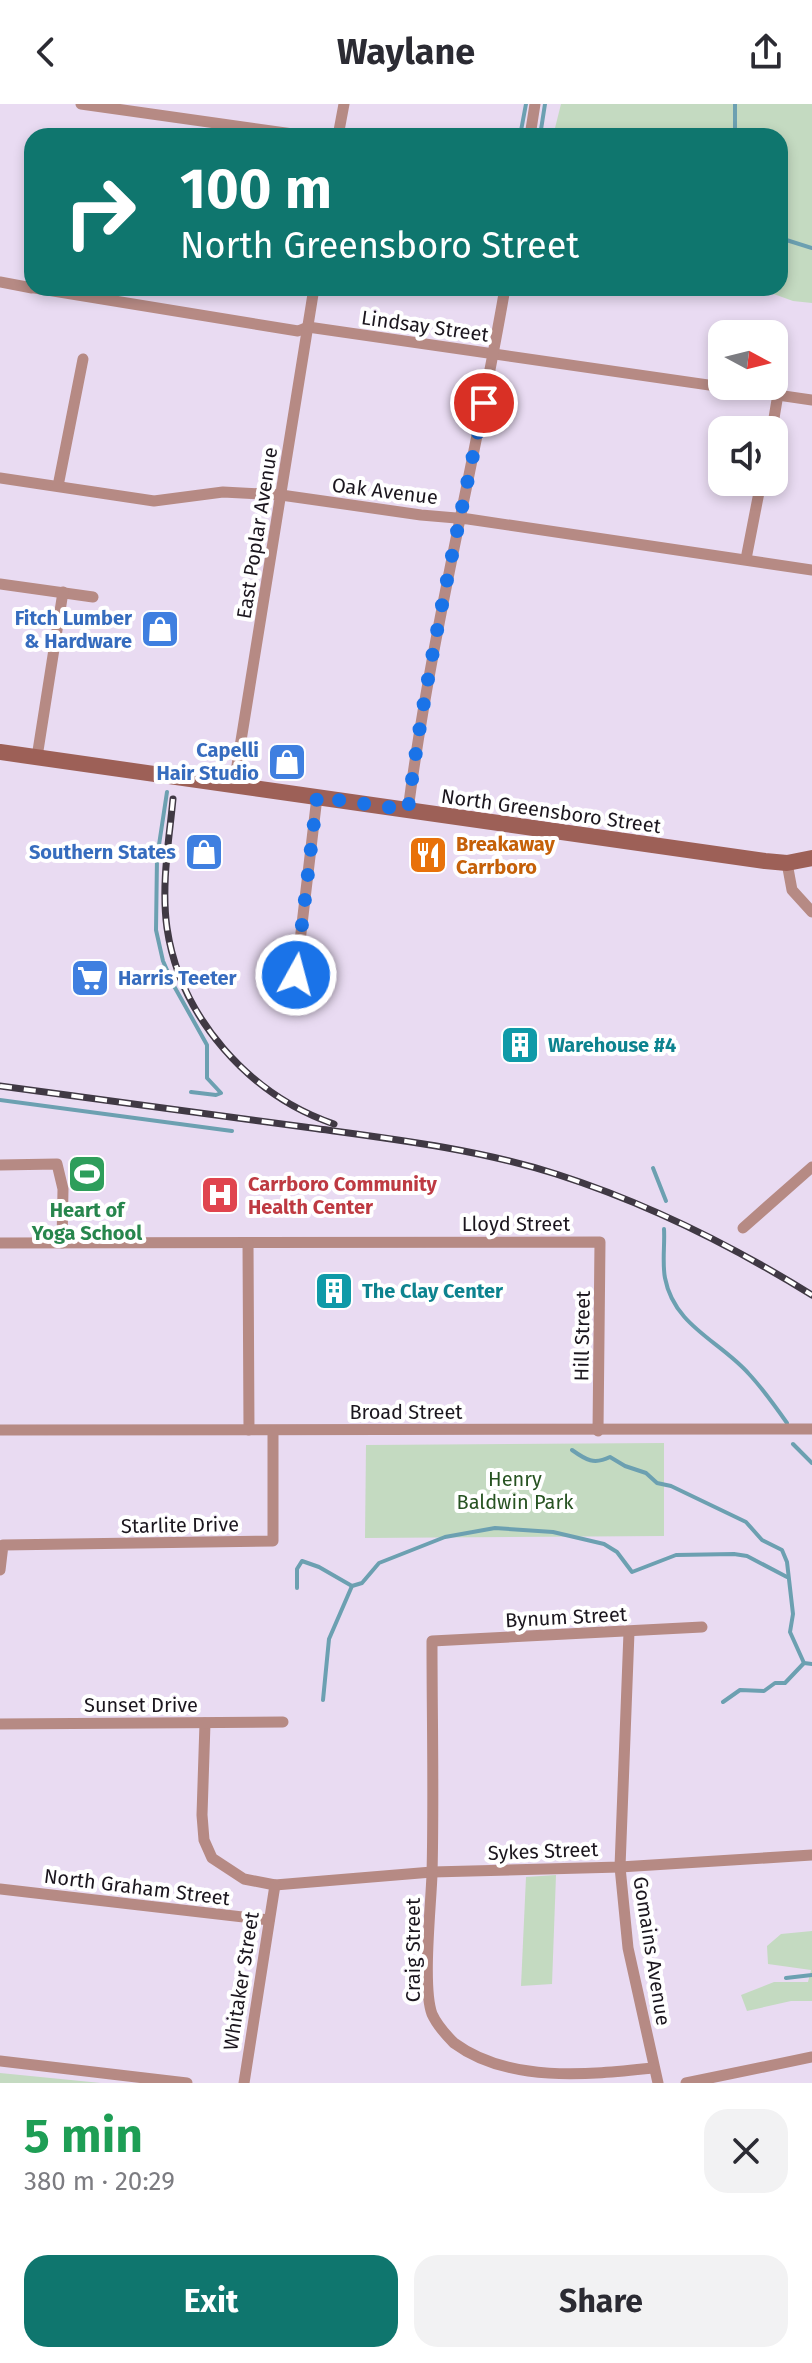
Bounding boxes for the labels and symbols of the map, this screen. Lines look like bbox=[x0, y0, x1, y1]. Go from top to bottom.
street label: Lindsay Street bbox=[360, 305, 491, 347]
north arrow bbox=[708, 320, 788, 400]
pin bbox=[450, 369, 518, 437]
street label: East Poplar Avenue bbox=[232, 445, 282, 621]
street label: Oak Avenue bbox=[331, 473, 439, 509]
place label: Fitch Lumber & Hardware bbox=[15, 606, 133, 653]
shop icon: Fitch Lumber & Hardware bbox=[139, 608, 181, 650]
place label: Capelli Hair Studio bbox=[156, 738, 259, 785]
shop icon: Capelli Hair Studio bbox=[266, 741, 308, 783]
street label: North Greensboro Street bbox=[439, 784, 663, 838]
shop icon: Southern States bbox=[183, 831, 225, 873]
place label: Breakaway Carrboro bbox=[456, 832, 556, 879]
restaurant icon: Breakaway Carrboro bbox=[407, 834, 449, 876]
place label: Southern States bbox=[29, 840, 176, 864]
position arrow bbox=[254, 933, 338, 1017]
supermarket icon: Harris Teeter bbox=[69, 957, 111, 999]
place label: Harris Teeter bbox=[118, 966, 238, 990]
building icon: Warehouse #4 bbox=[499, 1024, 541, 1066]
place label: Warehouse #4 bbox=[548, 1033, 676, 1057]
sports icon: Heart of Yoga School bbox=[66, 1153, 108, 1195]
place label: Carrboro Community Health Center bbox=[248, 1172, 438, 1219]
hospital icon: Carrboro Community Health Center bbox=[199, 1174, 241, 1216]
place label: Heart of Yoga School bbox=[31, 1198, 142, 1245]
street label: Lloyd Street bbox=[462, 1212, 571, 1236]
building icon: The Clay Center bbox=[313, 1270, 355, 1312]
place label: The Clay Center bbox=[362, 1279, 504, 1303]
street label: Hill Street bbox=[569, 1290, 595, 1381]
street label: Broad Street bbox=[349, 1400, 463, 1424]
park label: Henry Baldwin Park bbox=[457, 1467, 574, 1514]
street label: Starlite Drive bbox=[121, 1512, 239, 1538]
street label: Bynum Street bbox=[504, 1602, 628, 1632]
street label: Sunset Drive bbox=[84, 1693, 198, 1717]
street label: Sykes Street bbox=[487, 1837, 599, 1865]
street label: North Graham Street bbox=[43, 1864, 232, 1910]
street label: Gomains Avenue bbox=[628, 1875, 676, 2027]
street label: Craig Street bbox=[401, 1897, 425, 2002]
street label: Whitaker Street bbox=[218, 1909, 264, 2052]

